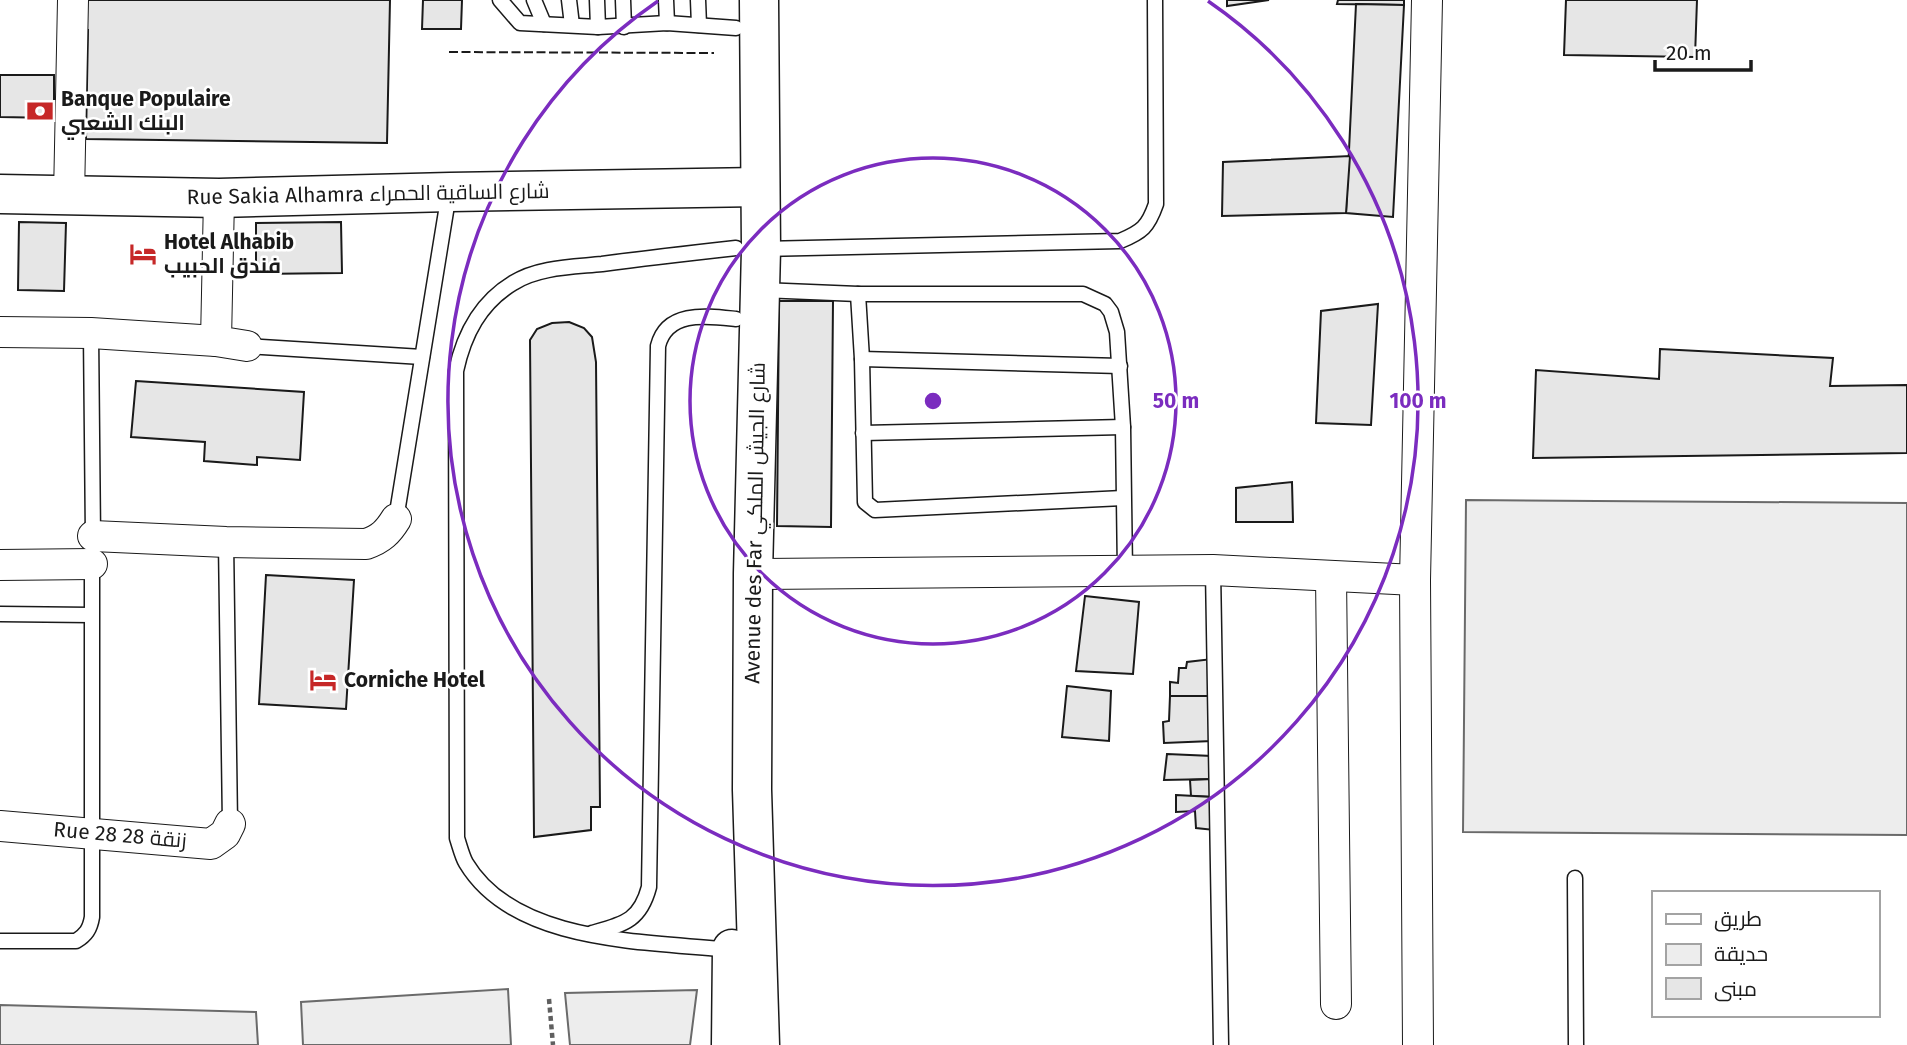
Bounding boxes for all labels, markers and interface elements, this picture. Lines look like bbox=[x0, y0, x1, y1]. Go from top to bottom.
scale bar bbox=[1655, 28, 1751, 72]
text: 20 m bbox=[1666, 40, 1712, 66]
place label: Banque Populaire البنك الشعبي bbox=[61, 86, 231, 140]
bank icon: Banque Populaire البنك الشعبي bbox=[25, 96, 55, 126]
street label: Rue Sakia Alhamra شارع الساقية الحمراء bbox=[186, 178, 550, 211]
place label: Hotel Alhabib فندق الحبيب bbox=[164, 229, 294, 279]
hotel icon: Hotel Alhabib فندق الحبيب bbox=[128, 239, 158, 269]
street label: Avenue des Far شارع الجيش الملكي bbox=[739, 362, 774, 684]
text: 50 m bbox=[1153, 388, 1199, 414]
text: 100 m bbox=[1389, 388, 1447, 414]
centre of rings bbox=[921, 389, 945, 413]
hotel icon: Corniche Hotel bbox=[308, 665, 338, 695]
place label: Corniche Hotel bbox=[344, 667, 486, 693]
street label: Rue 28 زنقة 28 bbox=[52, 816, 188, 854]
legend bbox=[1652, 891, 1879, 1017]
text: طريق bbox=[1714, 906, 1762, 932]
text: حديقة bbox=[1714, 941, 1768, 967]
text: مبنى bbox=[1714, 976, 1757, 1002]

